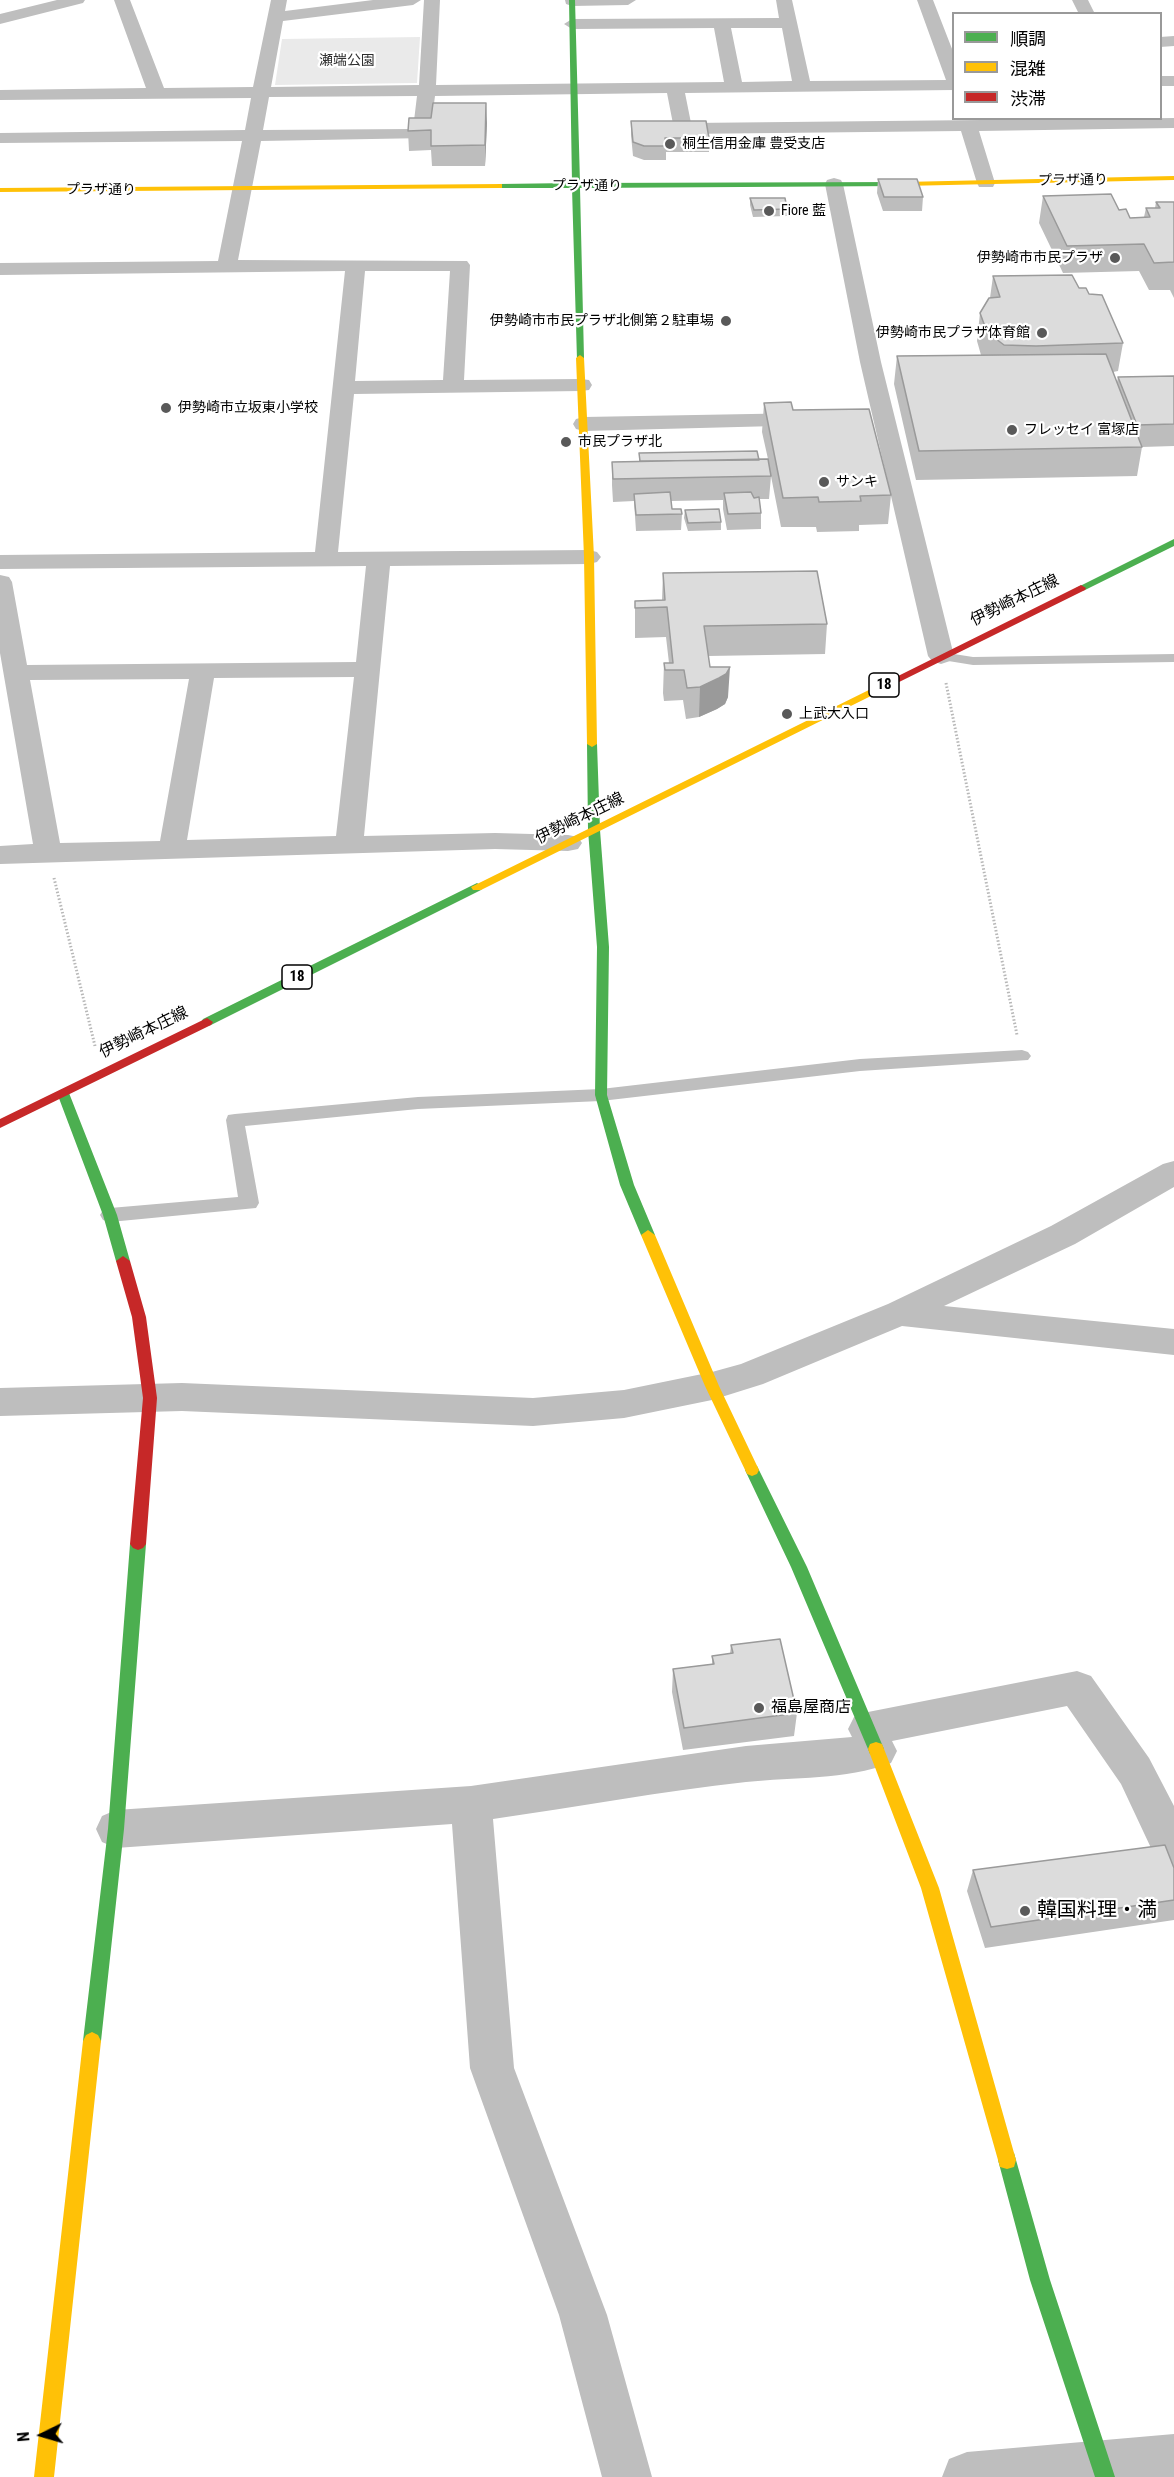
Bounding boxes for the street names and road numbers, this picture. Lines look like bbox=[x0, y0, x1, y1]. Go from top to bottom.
street label: プラザ通り bbox=[1038, 172, 1108, 190]
street label: プラザ通り bbox=[552, 178, 622, 194]
street label: プラザ通り bbox=[66, 182, 136, 198]
street label: 伊勢崎本庄線 bbox=[968, 571, 1062, 631]
road number: 18 bbox=[869, 673, 899, 697]
street label: 伊勢崎本庄線 bbox=[533, 789, 627, 849]
road number: 18 bbox=[282, 965, 312, 989]
street label: 伊勢崎本庄線 bbox=[97, 1003, 191, 1063]

